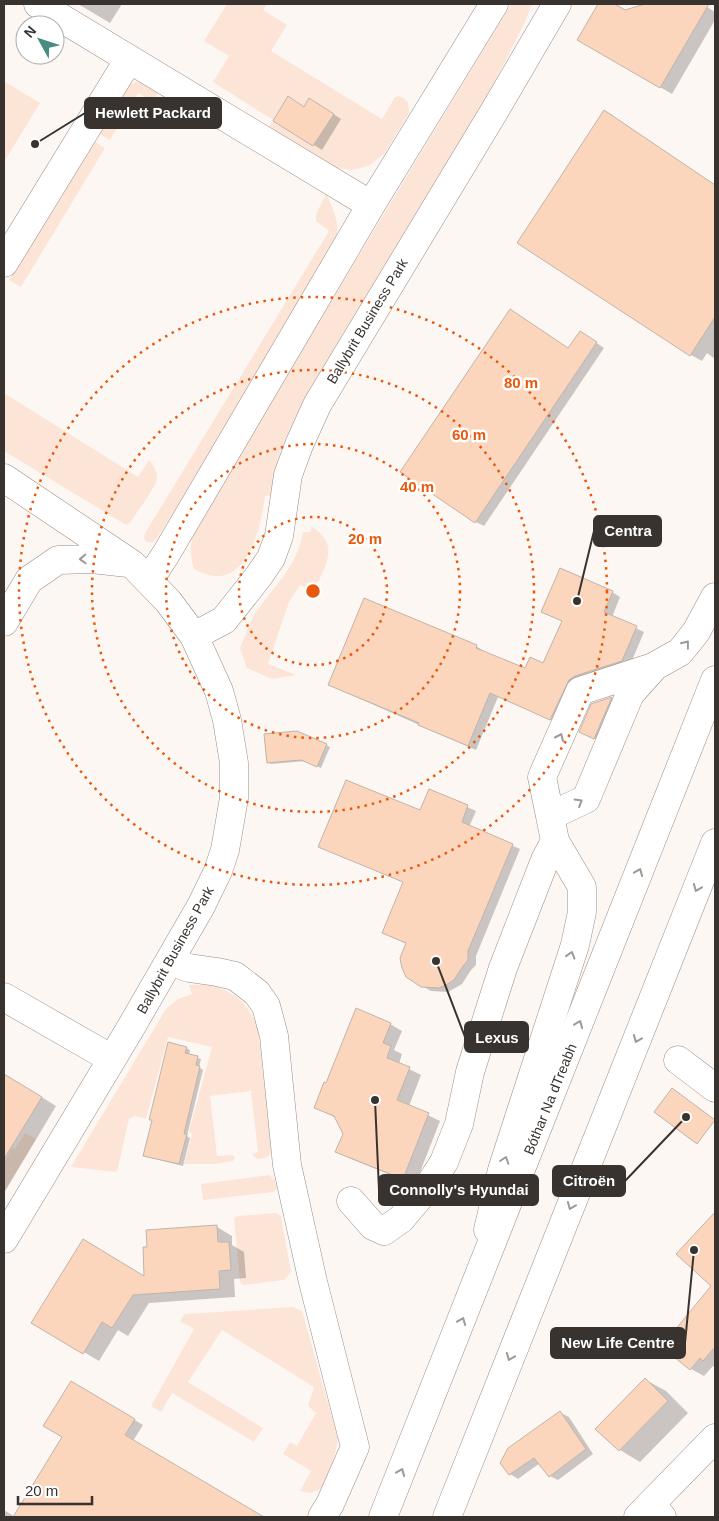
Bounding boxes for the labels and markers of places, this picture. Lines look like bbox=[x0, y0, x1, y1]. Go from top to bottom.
callout: Hewlett Packard bbox=[85, 98, 221, 128]
callout: Centra bbox=[594, 516, 661, 546]
centre of rings bbox=[304, 582, 322, 600]
callout: Lexus bbox=[465, 1022, 528, 1052]
callout: Citroën bbox=[553, 1166, 625, 1196]
callout: Connolly's Hyundai bbox=[379, 1175, 538, 1205]
callout: New Life Centre bbox=[551, 1328, 685, 1358]

